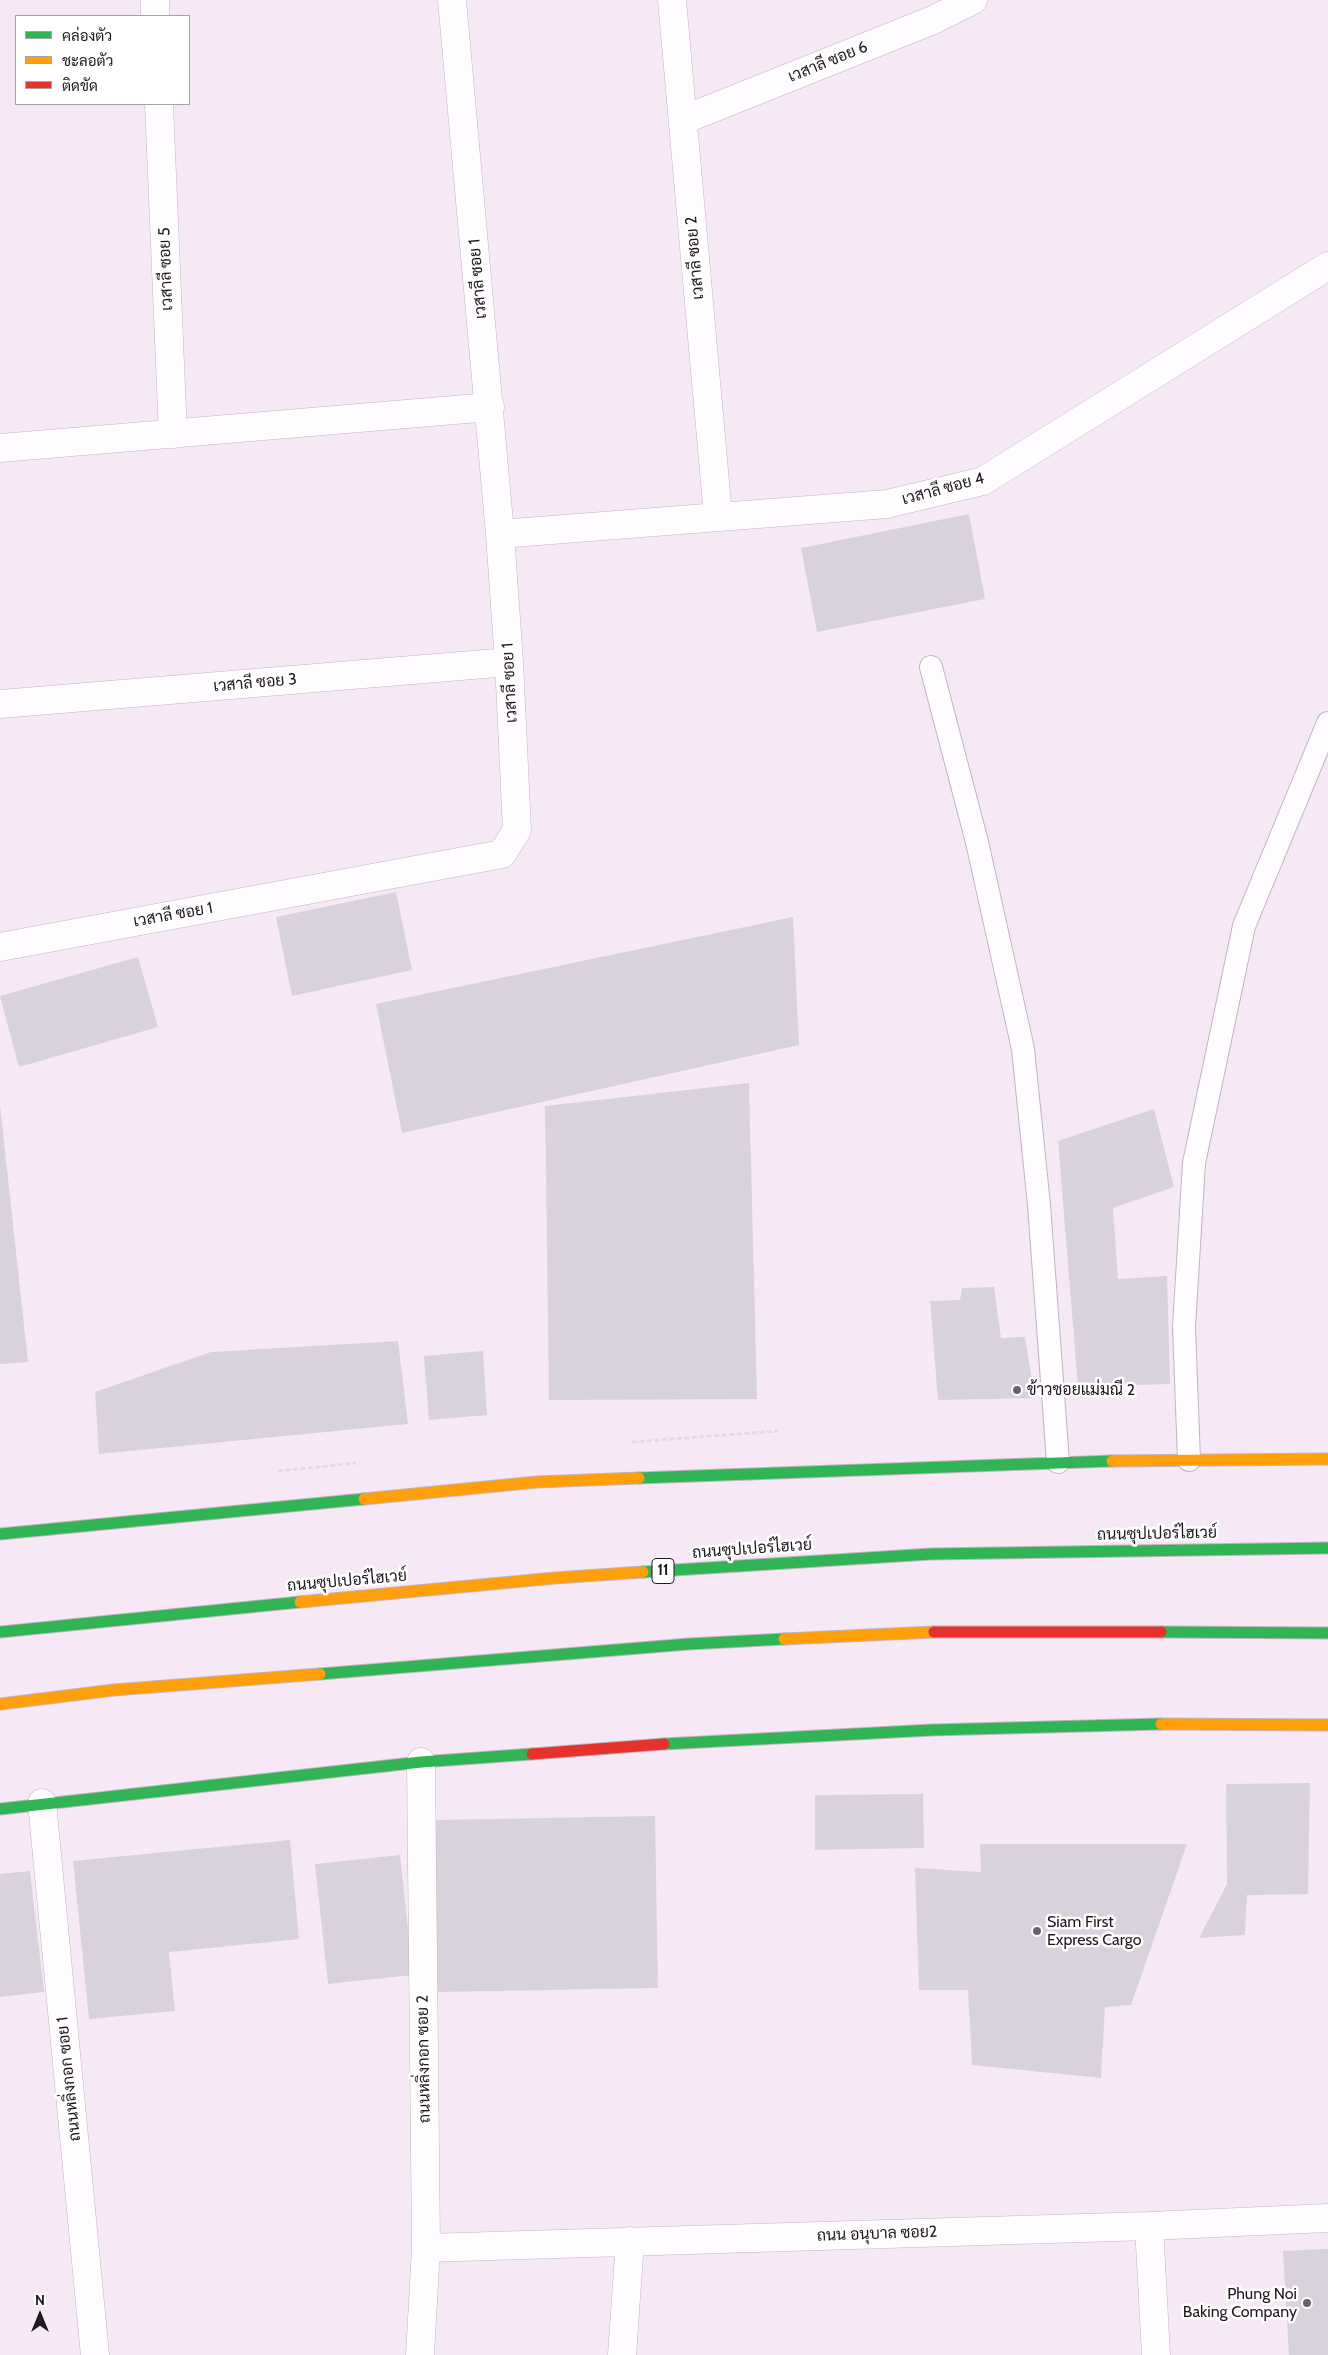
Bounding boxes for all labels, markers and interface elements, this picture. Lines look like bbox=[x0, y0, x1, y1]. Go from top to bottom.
legend bbox=[15, 15, 190, 105]
text: คล่องตัว bbox=[62, 27, 112, 45]
street label: เวสาลี ซอย 6 bbox=[785, 37, 871, 87]
text: ชะลอตัว bbox=[62, 52, 113, 70]
text: ติดขัด bbox=[62, 77, 98, 95]
street label: เวสาลี ซอย 2 bbox=[682, 216, 708, 300]
street label: เวสาลี ซอย 5 bbox=[155, 227, 177, 311]
street label: เวสาลี ซอย 1 bbox=[465, 238, 491, 320]
street label: เวสาลี ซอย 4 bbox=[900, 469, 986, 509]
street label: เวสาลี ซอย 1 bbox=[498, 642, 522, 724]
street label: เวสาลี ซอย 3 bbox=[212, 670, 298, 696]
street label: เวสาลี ซอย 1 bbox=[132, 899, 214, 931]
place label: ข้าวซอยแม่มณี 2 bbox=[1027, 1380, 1135, 1400]
marker: ข้าวซอยแม่มณี 2 bbox=[1011, 1384, 1023, 1396]
street label: ถนนซุปเปอร์ไฮเวย์ bbox=[1097, 1523, 1217, 1545]
street label: ถนนซุปเปอร์ไฮเวย์ bbox=[691, 1535, 813, 1563]
road number: 11 bbox=[652, 1558, 674, 1584]
street label: ถนนซุปเปอร์ไฮเวย์ bbox=[286, 1566, 408, 1596]
place label: Siam First Express Cargo bbox=[1047, 1912, 1142, 1950]
marker: Siam First Express Cargo bbox=[1031, 1925, 1043, 1937]
street label: ถนนหลิ่งกอก ซอย 2 bbox=[413, 1995, 435, 2123]
street label: ถนนหลิ่งกอก ซอย 1 bbox=[53, 2016, 85, 2142]
street label: ถนน อนุบาล ซอย2 bbox=[816, 2222, 938, 2246]
place label: Phung Noi Baking Company bbox=[1183, 2284, 1297, 2322]
north arrow bbox=[15, 2290, 65, 2340]
text: N bbox=[35, 2291, 45, 2309]
marker: Phung Noi Baking Company bbox=[1301, 2297, 1313, 2309]

